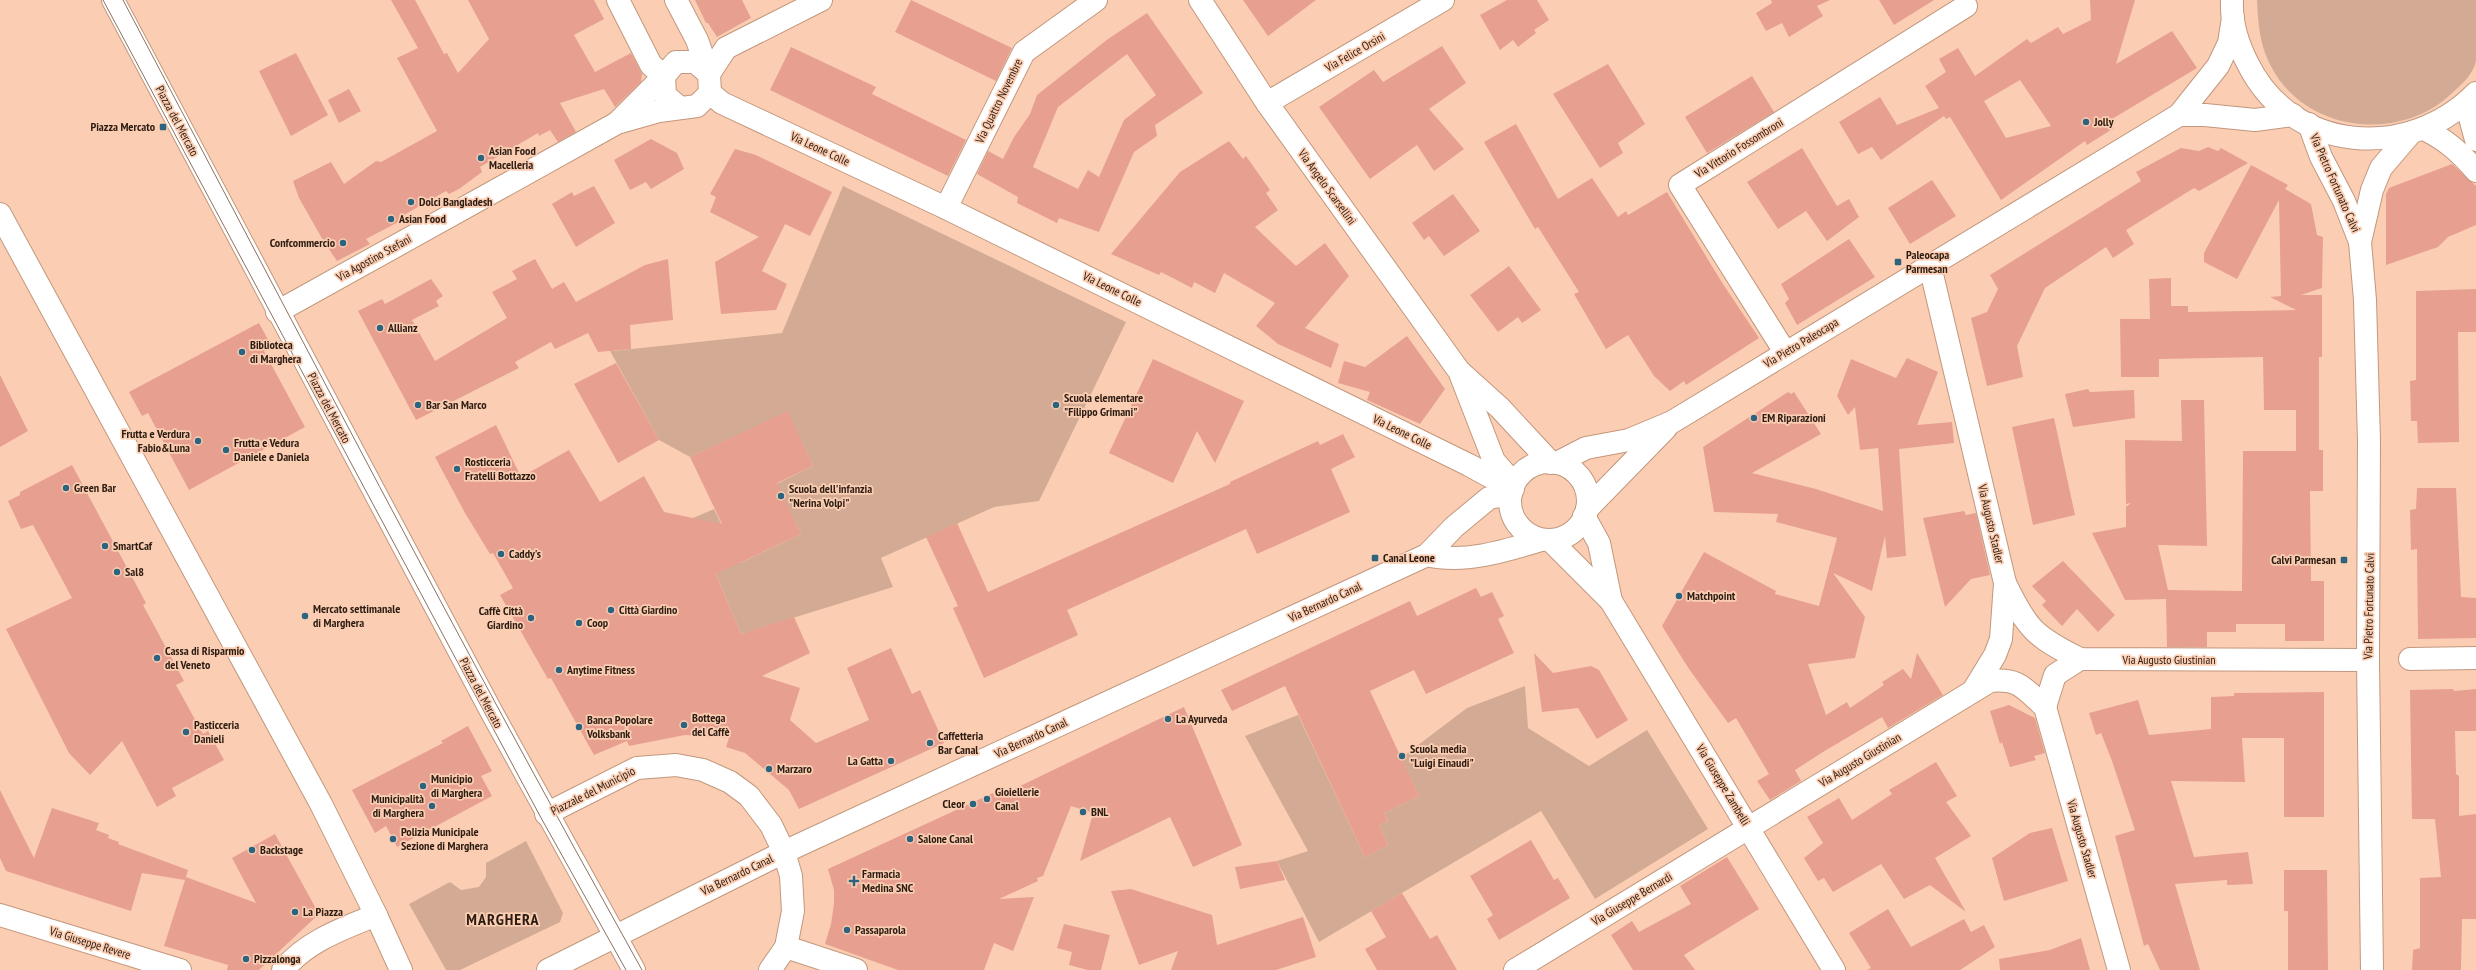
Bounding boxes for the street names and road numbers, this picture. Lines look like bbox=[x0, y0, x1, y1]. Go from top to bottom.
street label: Via Felice Orsini bbox=[1321, 28, 1387, 75]
street label: Via Quattro Novembre bbox=[971, 56, 1025, 146]
street label: Piazza del Mercato bbox=[153, 83, 202, 159]
street label: Via Vittorio Fossombroni bbox=[1691, 114, 1786, 181]
street label: Via Leone Colle bbox=[787, 128, 852, 169]
street label: Via Pietro Fortunato Calvi bbox=[2307, 130, 2364, 234]
street label: Via Angelo Scarsellini bbox=[1294, 145, 1360, 227]
street label: Via Agostino Stefani bbox=[333, 231, 414, 285]
street label: Via Leone Colle bbox=[1079, 267, 1144, 309]
street label: Via Pietro Paleocapa bbox=[1760, 314, 1841, 371]
street label: Piazza del Mercato bbox=[305, 370, 354, 446]
street label: Via Leone Colle bbox=[1369, 410, 1434, 452]
street label: Via Augusto Stadler bbox=[1975, 482, 2008, 566]
street label: Via Pietro Fortunato Calvi bbox=[2360, 553, 2377, 660]
street label: Via Bernardo Canal bbox=[1285, 578, 1364, 625]
street label: Via Augusto Giustinian bbox=[2121, 652, 2216, 667]
street label: Piazza del Mercato bbox=[457, 655, 506, 731]
street label: Via Bernardo Canal bbox=[991, 714, 1070, 761]
street label: Via Augusto Giustinian bbox=[1815, 729, 1903, 790]
street label: Via Giuseppe Zambelli bbox=[1693, 741, 1754, 828]
street label: Piazzale del Municipio bbox=[548, 763, 637, 818]
street label: Via Augusto Stadler bbox=[2064, 797, 2101, 881]
street label: Via Bernardo Canal bbox=[697, 850, 776, 899]
street label: Via Giuseppe Bernardi bbox=[1588, 869, 1675, 929]
street label: Via Giuseppe Revere bbox=[47, 923, 133, 962]

